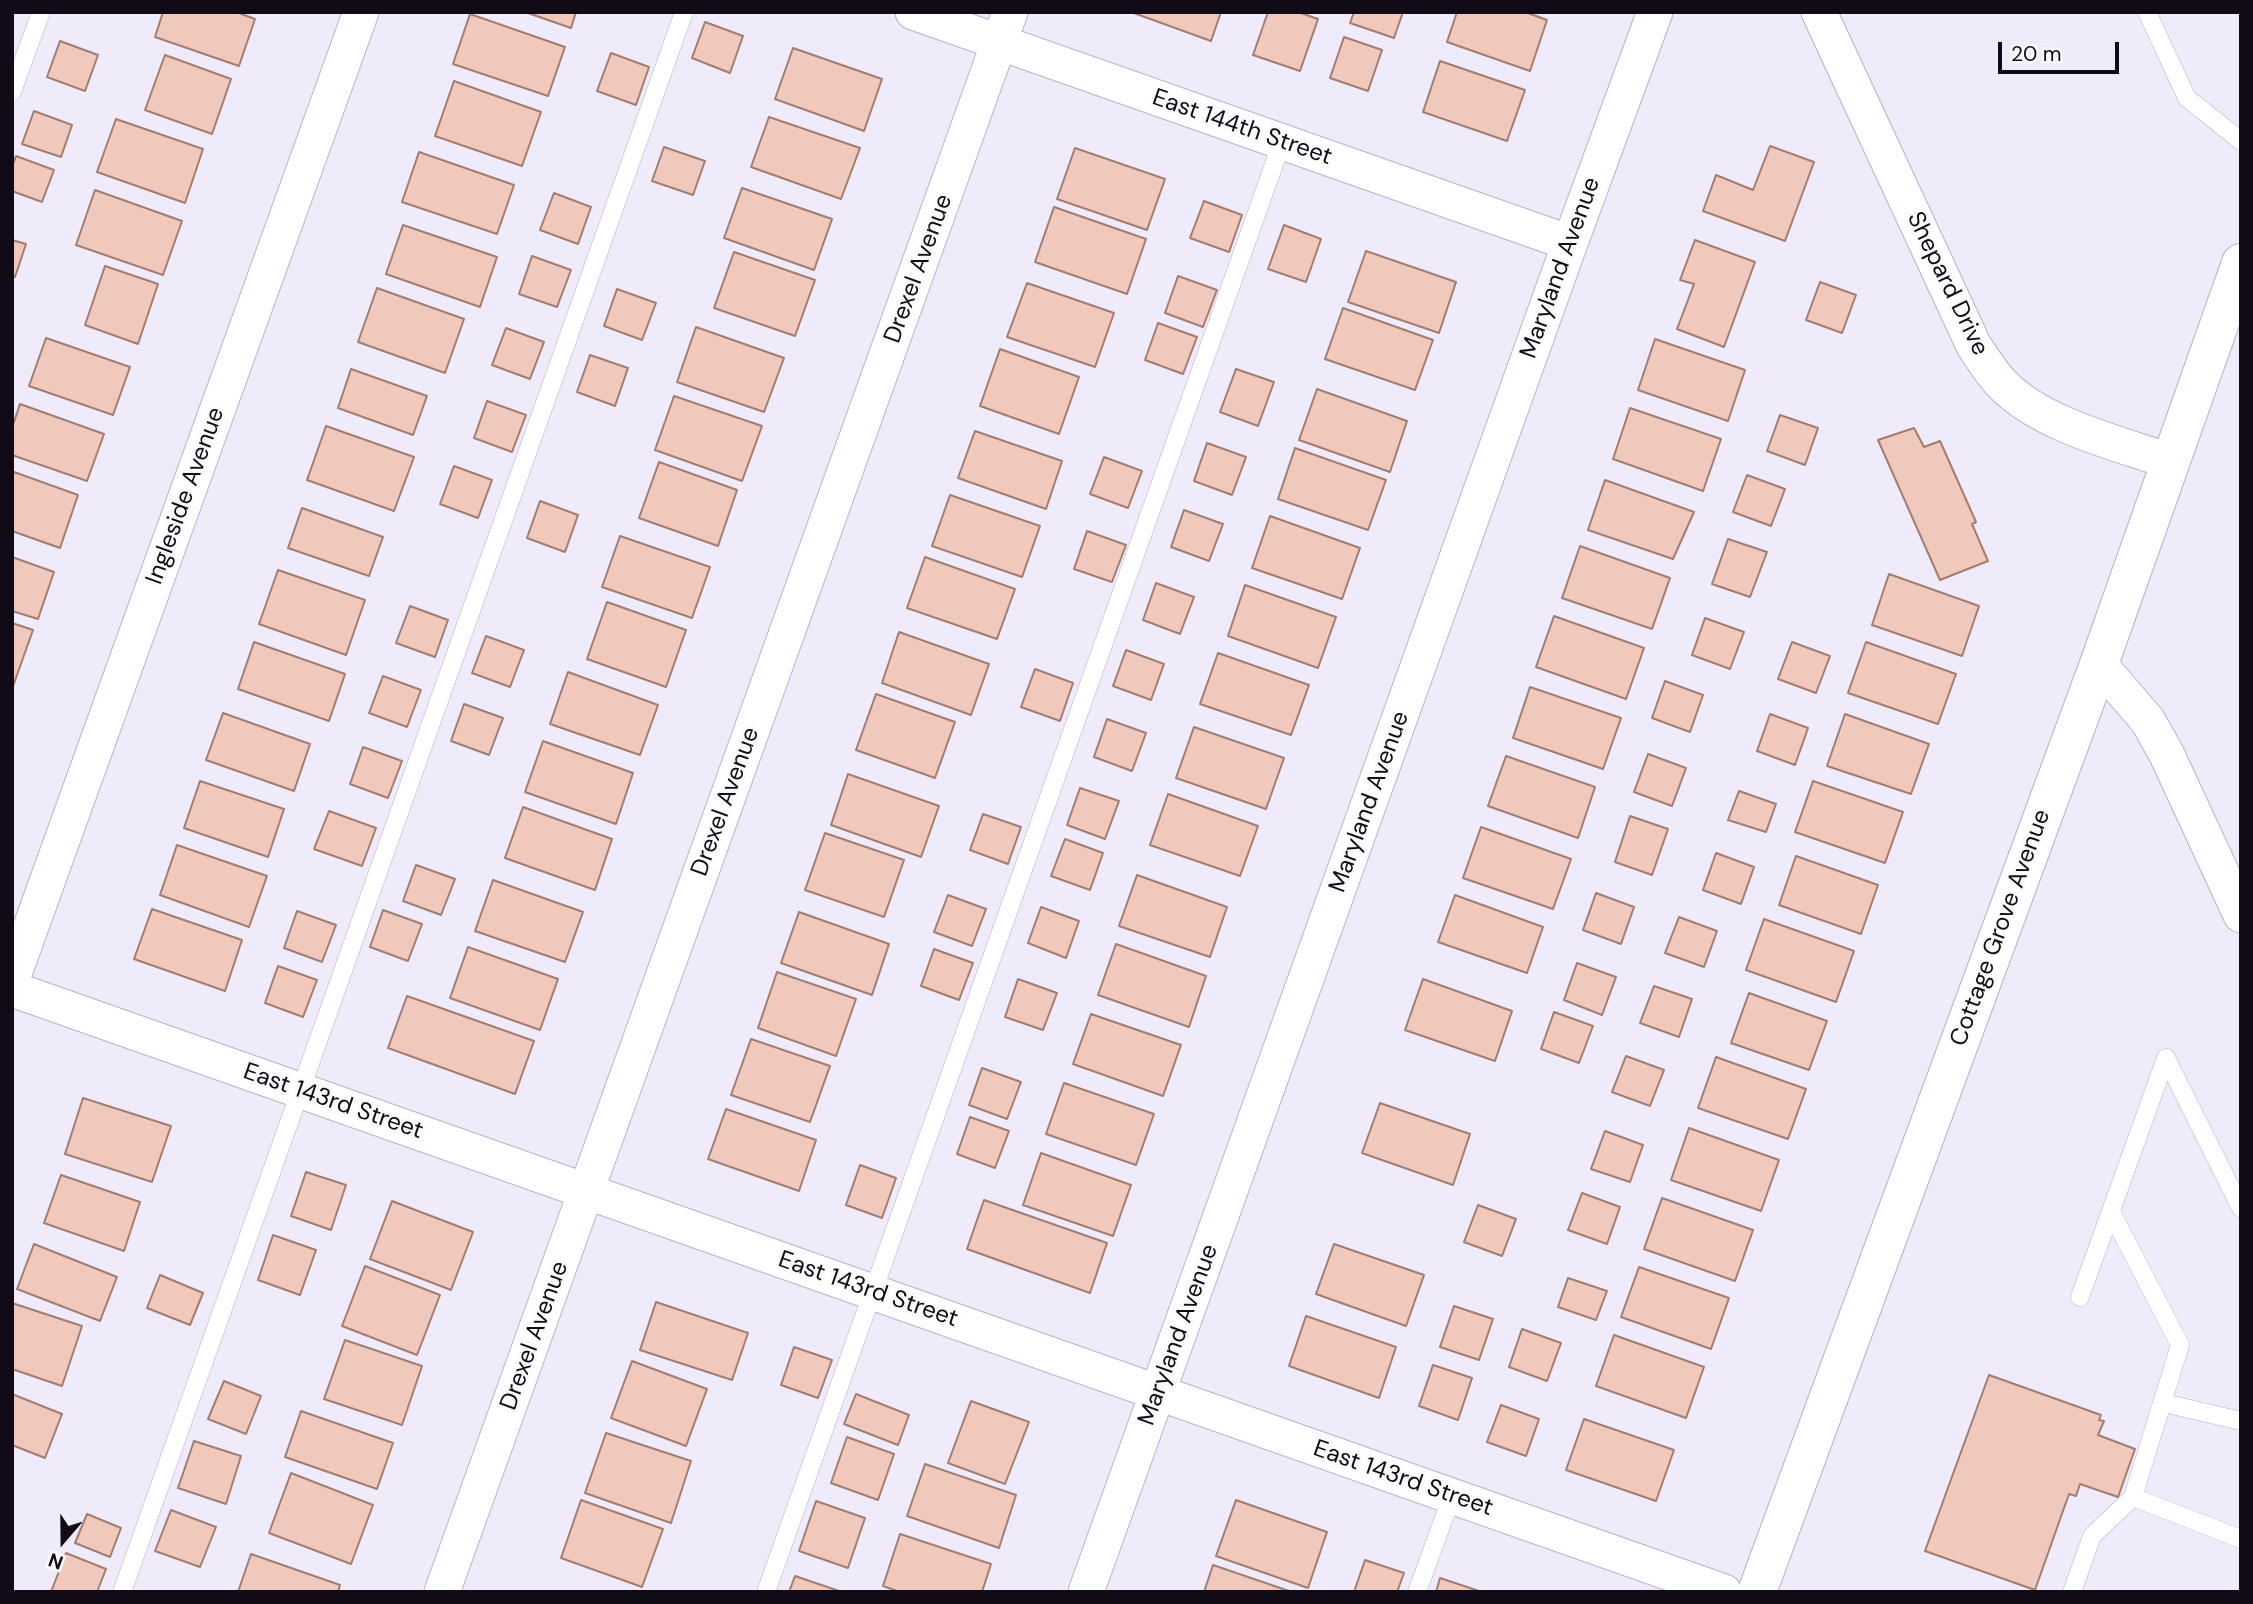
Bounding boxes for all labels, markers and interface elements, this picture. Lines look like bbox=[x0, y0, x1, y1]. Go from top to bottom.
scale bar bbox=[2001, 28, 2122, 72]
text: 20 m bbox=[2011, 40, 2062, 68]
street label: East 144th Street bbox=[1148, 84, 1336, 172]
street label: Maryland Avenue bbox=[1515, 174, 1607, 362]
street label: Drexel Avenue bbox=[879, 191, 959, 347]
street label: Shepard Drive bbox=[1900, 208, 1994, 360]
street label: Ingleside Avenue bbox=[141, 404, 231, 588]
street label: Maryland Avenue bbox=[1324, 708, 1416, 896]
street label: Drexel Avenue bbox=[686, 724, 766, 880]
street label: Cottage Grove Avenue bbox=[1945, 806, 2057, 1050]
street label: East 143rd Street bbox=[239, 1058, 427, 1146]
street label: Maryland Avenue bbox=[1133, 1241, 1225, 1429]
street label: East 143rd Street bbox=[774, 1246, 962, 1334]
street label: Drexel Avenue bbox=[495, 1258, 575, 1414]
street label: East 143rd Street bbox=[1309, 1435, 1497, 1523]
north arrow bbox=[28, 1506, 98, 1576]
text: N bbox=[45, 1547, 66, 1575]

